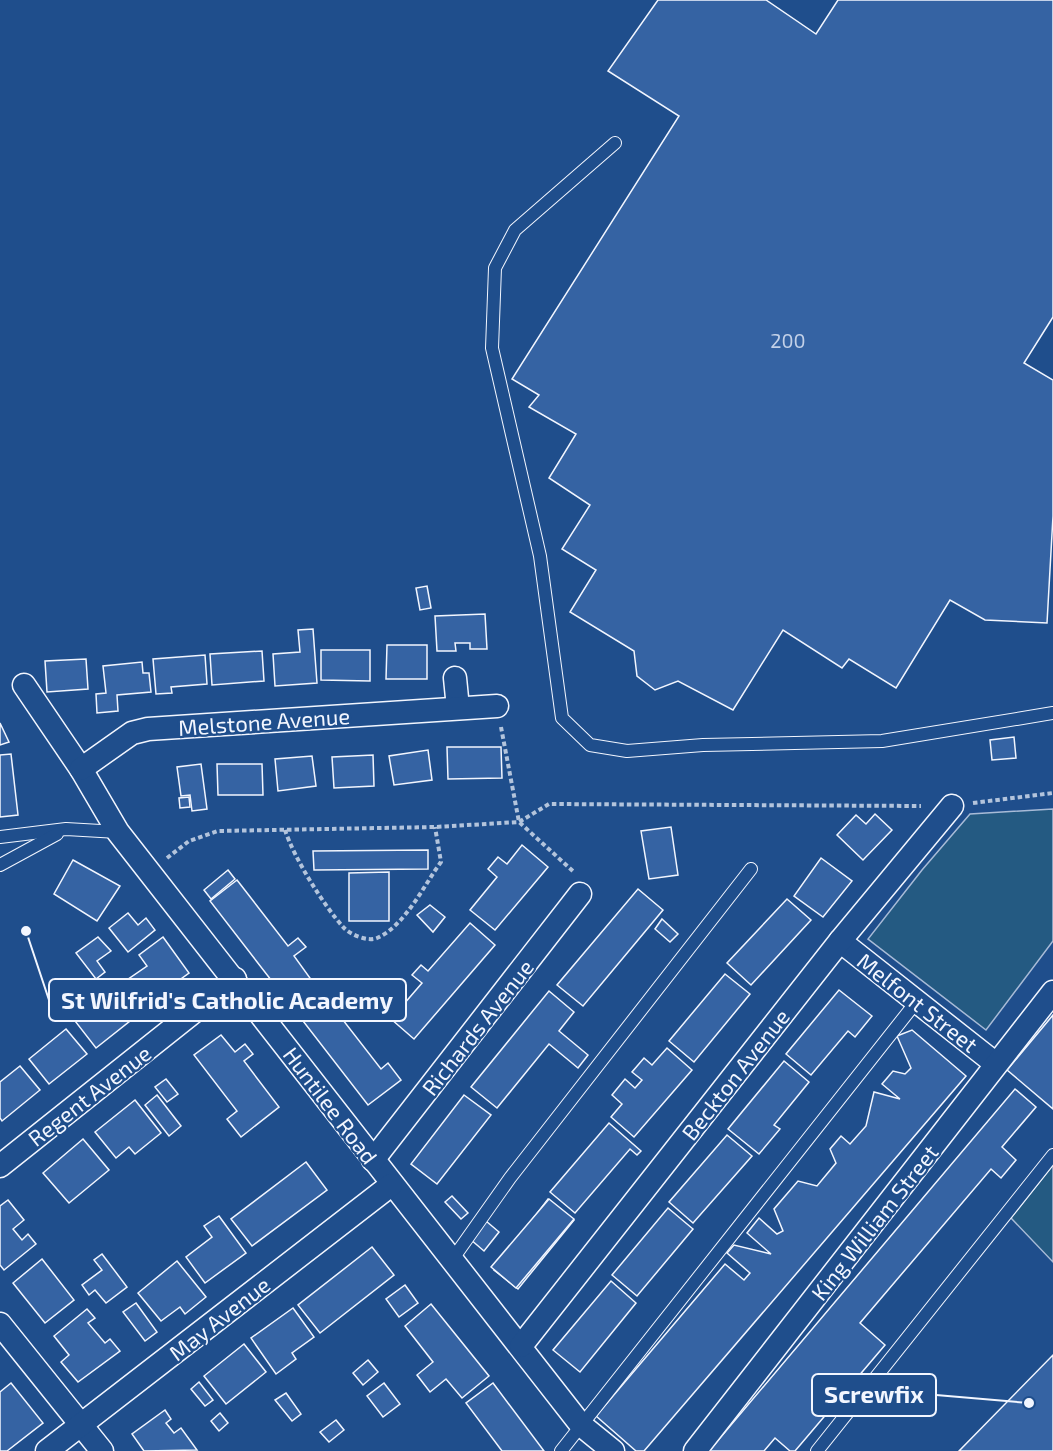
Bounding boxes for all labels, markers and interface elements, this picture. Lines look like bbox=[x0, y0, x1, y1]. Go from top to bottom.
house number: 200 bbox=[770, 328, 806, 352]
street label: Melstone Avenue bbox=[177, 702, 351, 740]
street label: Melfont Street bbox=[853, 947, 983, 1057]
street label: Richards Avenue bbox=[416, 954, 538, 1100]
callout: St Wilfrid's Catholic Academy bbox=[49, 979, 406, 1021]
text: St Wilfrid's Catholic Academy bbox=[61, 985, 394, 1014]
street label: Beckton Avenue bbox=[676, 1003, 794, 1145]
street label: Regent Avenue bbox=[22, 1039, 156, 1151]
street label: Huntilee Road bbox=[279, 1041, 383, 1169]
street label: King William Street bbox=[805, 1139, 943, 1305]
street label: May Avenue bbox=[163, 1271, 275, 1365]
callout: Screwfix bbox=[812, 1374, 936, 1416]
text: Screwfix bbox=[824, 1379, 924, 1408]

